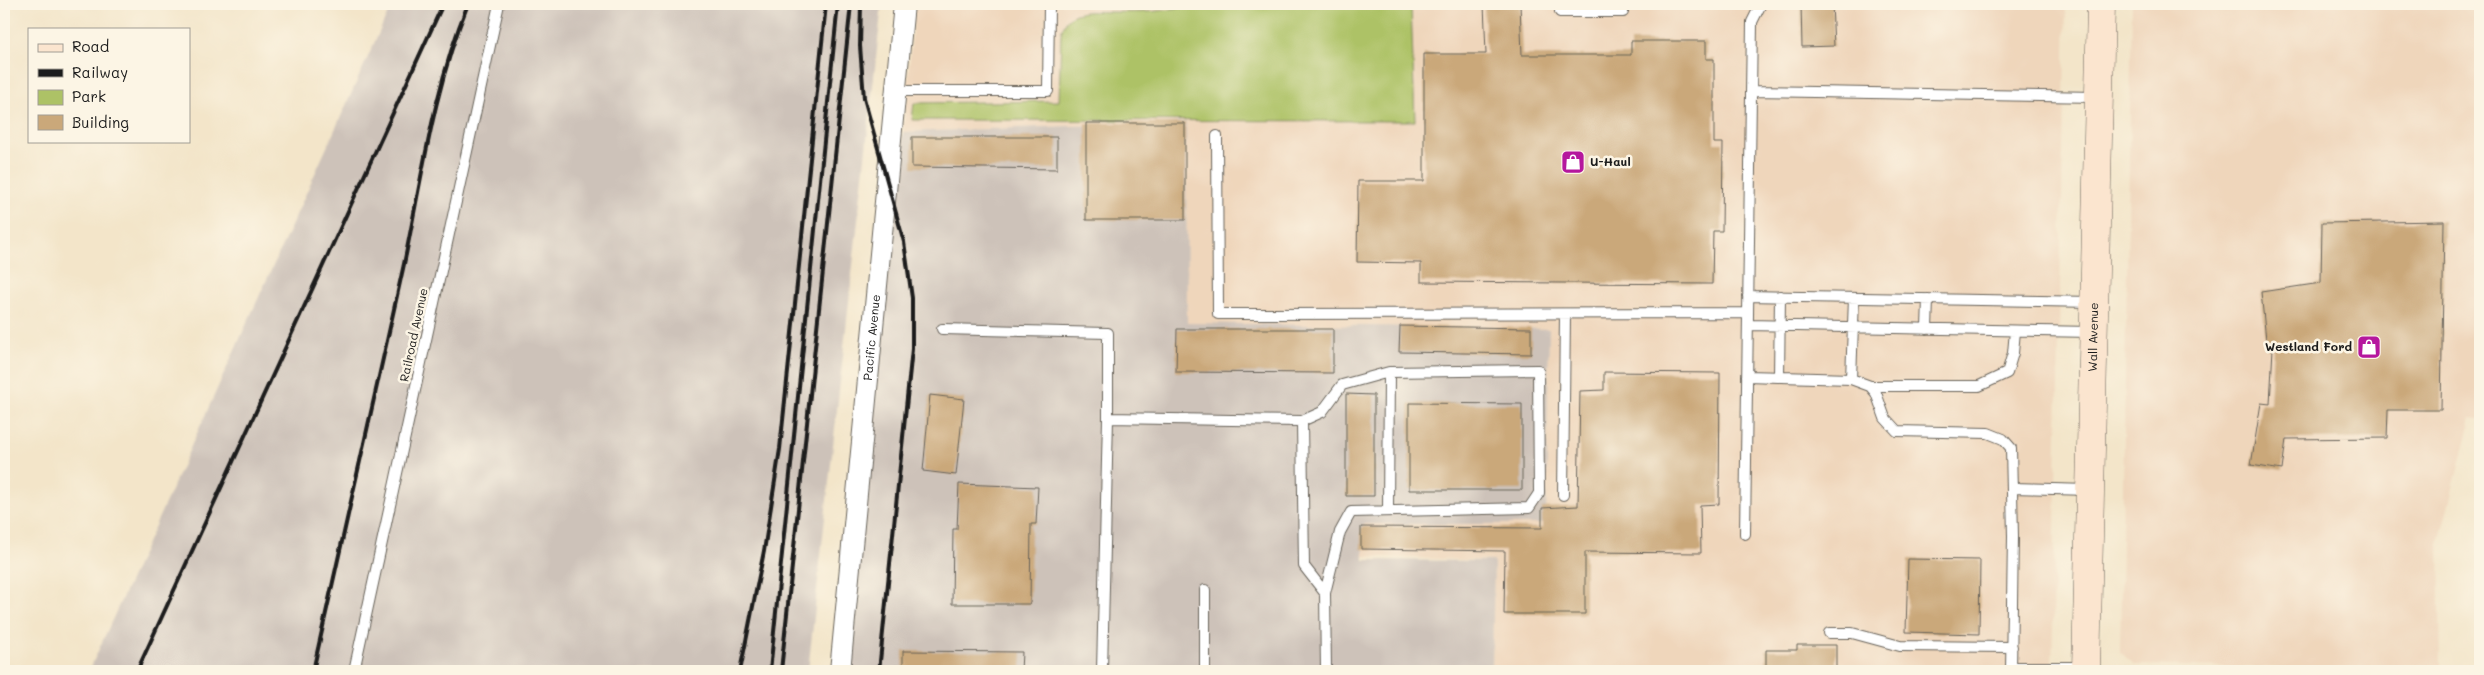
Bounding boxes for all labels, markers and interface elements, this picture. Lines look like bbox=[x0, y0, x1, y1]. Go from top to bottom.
legend bbox=[28, 28, 190, 142]
text: Road bbox=[72, 36, 109, 56]
text: Railway bbox=[72, 62, 128, 82]
text: Park bbox=[72, 86, 106, 106]
text: Building bbox=[72, 112, 129, 132]
shop icon: U-Haul bbox=[1560, 149, 1586, 175]
place label: U-Haul bbox=[1590, 153, 1631, 169]
street label: Railroad Avenue bbox=[395, 286, 431, 383]
street label: Pacific Avenue bbox=[859, 294, 883, 381]
street label: Wall Avenue bbox=[2084, 302, 2101, 372]
shop icon: Westland Ford bbox=[2356, 334, 2382, 360]
place label: Westland Ford bbox=[2265, 338, 2352, 354]

